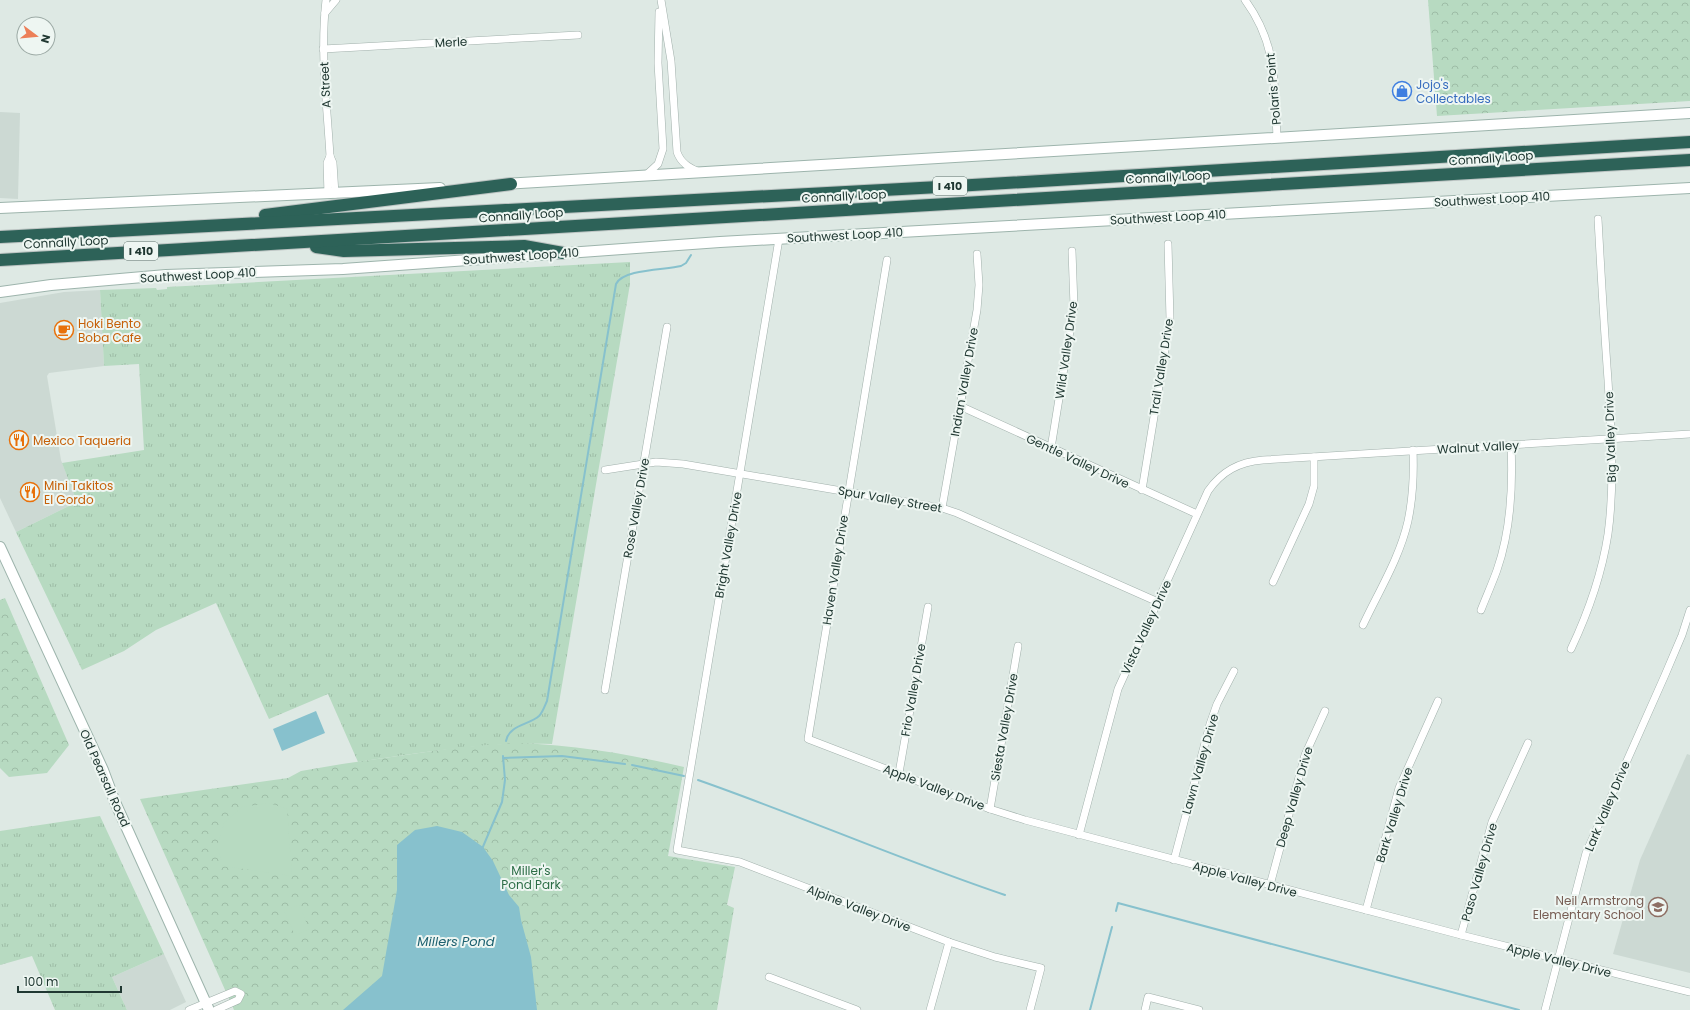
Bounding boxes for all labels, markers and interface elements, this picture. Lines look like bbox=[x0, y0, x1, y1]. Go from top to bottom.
north arrow bbox=[16, 16, 56, 56]
text: N bbox=[37, 33, 54, 45]
street label: Merle bbox=[434, 33, 468, 51]
street label: Polaris Point bbox=[1261, 52, 1285, 126]
street label: A Street bbox=[315, 61, 335, 109]
place label: Jojo's Collectables bbox=[1416, 76, 1491, 107]
shop icon: Jojo's Collectables bbox=[1391, 80, 1413, 102]
street label: Connally Loop bbox=[1448, 147, 1534, 169]
street label: Connally Loop bbox=[1125, 166, 1211, 188]
road number: I 410 bbox=[933, 177, 967, 195]
street label: Connally Loop bbox=[801, 185, 887, 207]
street label: Southwest Loop 410 bbox=[1433, 187, 1551, 211]
street label: Connally Loop bbox=[478, 204, 564, 226]
street label: Southwest Loop 410 bbox=[1109, 205, 1227, 229]
street label: Southwest Loop 410 bbox=[786, 223, 904, 247]
street label: Connally Loop bbox=[23, 231, 109, 253]
road number: I 410 bbox=[124, 242, 158, 260]
street label: Southwest Loop 410 bbox=[462, 243, 580, 269]
street label: Southwest Loop 410 bbox=[139, 263, 257, 287]
street label: Wild Valley Drive bbox=[1051, 300, 1081, 400]
place label: Hoki Bento Boba Cafe bbox=[78, 315, 141, 346]
street label: Trail Valley Drive bbox=[1145, 317, 1177, 417]
cafe icon: Hoki Bento Boba Cafe bbox=[53, 319, 75, 341]
street label: Indian Valley Drive bbox=[946, 326, 982, 438]
street label: Big Valley Drive bbox=[1600, 391, 1620, 483]
restaurant icon: Mexico Taqueria bbox=[8, 429, 30, 451]
street label: Gentle Valley Drive bbox=[1024, 430, 1132, 492]
place label: Mexico Taqueria bbox=[33, 432, 131, 449]
street label: Walnut Valley bbox=[1437, 436, 1520, 458]
street label: Rose Valley Drive bbox=[619, 457, 653, 559]
place label: Mini Takitos El Gordo bbox=[44, 477, 113, 508]
restaurant icon: Mini Takitos El Gordo bbox=[19, 481, 41, 503]
street label: Spur Valley Street bbox=[837, 481, 943, 517]
street label: Bright Valley Drive bbox=[710, 490, 746, 600]
street label: Haven Valley Drive bbox=[818, 514, 852, 626]
street label: Vista Valley Drive bbox=[1117, 577, 1175, 677]
street label: Frio Valley Drive bbox=[896, 642, 930, 738]
street label: Siesta Valley Drive bbox=[986, 672, 1022, 782]
street label: Lawn Valley Drive bbox=[1178, 712, 1222, 816]
street label: Old Pearsall Road bbox=[76, 726, 134, 830]
street label: Deep Valley Drive bbox=[1271, 745, 1317, 849]
street label: Lark Valley Drive bbox=[1580, 758, 1634, 854]
street label: Apple Valley Drive bbox=[881, 760, 987, 814]
street label: Bark Valley Drive bbox=[1371, 765, 1417, 865]
street label: Paso Valley Drive bbox=[1457, 821, 1501, 923]
street label: Apple Valley Drive bbox=[1191, 857, 1299, 901]
park label: Miller's Pond Park bbox=[501, 862, 561, 893]
street label: Alpine Valley Drive bbox=[805, 880, 913, 936]
place label: Neil Armstrong Elementary School bbox=[1533, 892, 1644, 923]
school or university icon: Neil Armstrong Elementary School bbox=[1647, 896, 1669, 918]
water label: Millers Pond bbox=[417, 932, 495, 951]
street label: Apple Valley Drive bbox=[1505, 939, 1613, 981]
scale bar bbox=[18, 968, 121, 994]
text: 100 m bbox=[24, 973, 58, 990]

